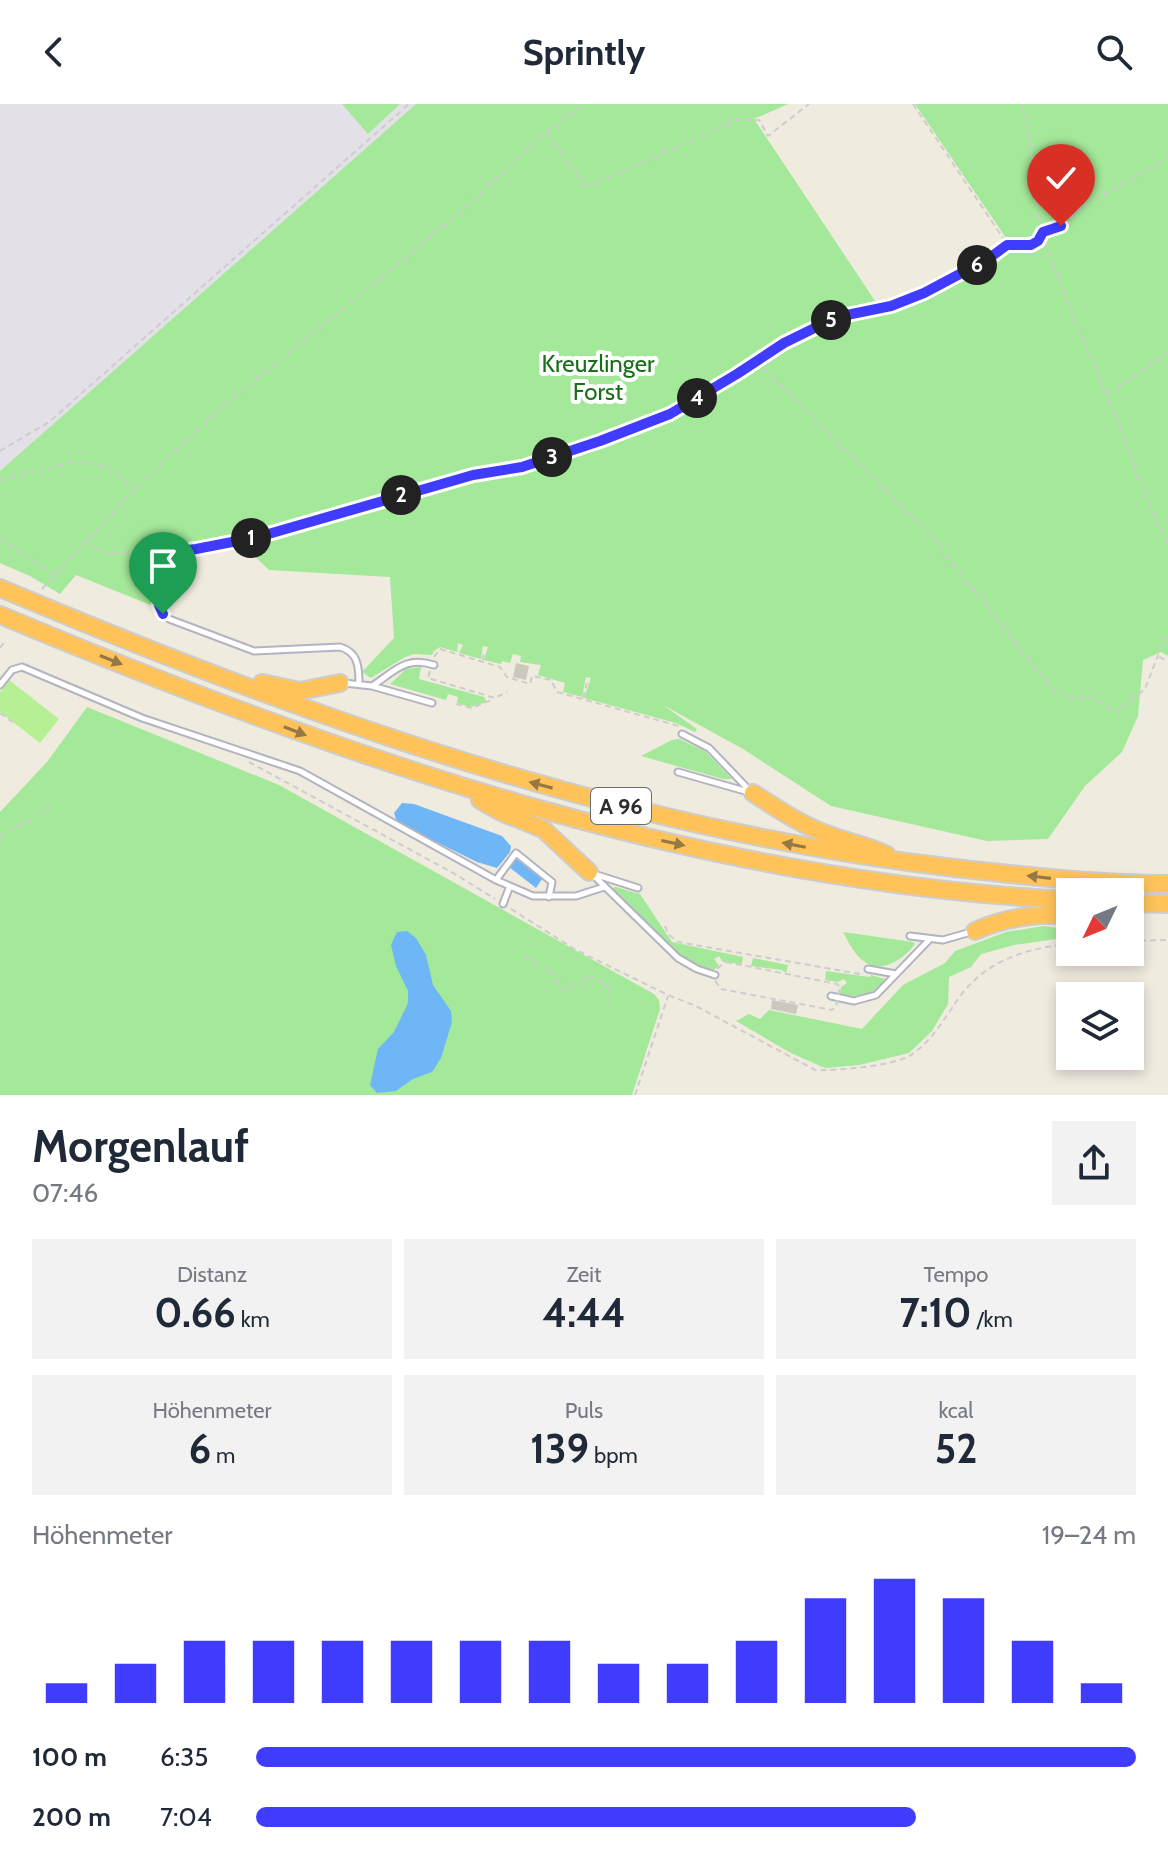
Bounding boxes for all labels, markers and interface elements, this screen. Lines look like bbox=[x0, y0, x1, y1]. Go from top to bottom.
icon: back bbox=[32, 30, 76, 74]
text: Sprintly bbox=[523, 30, 645, 74]
icon: search bbox=[1092, 30, 1136, 74]
pin bbox=[1027, 144, 1095, 226]
icon: check bbox=[1039, 156, 1083, 200]
pin: 6 bbox=[957, 245, 997, 285]
text: 6 bbox=[971, 251, 983, 278]
pin: 5 bbox=[811, 300, 851, 340]
text: 5 bbox=[825, 306, 837, 333]
park label: Kreuzlinger Forst bbox=[541, 349, 655, 406]
pin: 4 bbox=[677, 378, 717, 418]
text: 4 bbox=[690, 384, 704, 411]
pin: 3 bbox=[532, 437, 572, 477]
text: 3 bbox=[546, 443, 558, 470]
pin: 2 bbox=[381, 475, 421, 515]
text: 2 bbox=[395, 481, 407, 508]
pin: 1 bbox=[231, 518, 271, 558]
text: 1 bbox=[247, 524, 255, 551]
pin bbox=[129, 532, 197, 614]
icon: arrive bbox=[141, 544, 185, 588]
one-way arrow bbox=[99, 654, 123, 667]
one-way arrow bbox=[283, 725, 307, 738]
one-way arrow bbox=[529, 779, 554, 791]
road number: A 96 bbox=[591, 788, 651, 824]
one-way arrow bbox=[661, 837, 686, 850]
one-way arrow bbox=[781, 838, 806, 851]
one-way arrow bbox=[1026, 871, 1051, 884]
north arrow bbox=[1056, 878, 1144, 966]
map controls bbox=[1056, 878, 1144, 1070]
button: layers bbox=[1056, 982, 1144, 1070]
text: Morgenlauf bbox=[32, 1120, 249, 1173]
button: share bbox=[1052, 1121, 1136, 1205]
text: 07:46 bbox=[32, 1177, 98, 1209]
text: Distanz bbox=[177, 1261, 247, 1288]
text: Zeit bbox=[567, 1261, 601, 1288]
text: Tempo bbox=[924, 1261, 988, 1288]
text: 0.66 bbox=[154, 1288, 236, 1337]
text: 4:44 bbox=[542, 1288, 626, 1337]
text: 7:10 bbox=[899, 1288, 972, 1337]
text: km bbox=[236, 1306, 270, 1333]
text: /km bbox=[972, 1306, 1013, 1333]
text: Höhenmeter bbox=[153, 1397, 271, 1424]
text: Puls bbox=[565, 1397, 603, 1424]
text: kcal bbox=[938, 1397, 974, 1424]
text: 6 bbox=[189, 1424, 211, 1473]
text: 139 bbox=[530, 1424, 589, 1473]
text: 52 bbox=[935, 1424, 977, 1473]
text: m bbox=[211, 1442, 235, 1469]
text: bpm bbox=[589, 1442, 638, 1469]
text: Höhenmeter bbox=[32, 1519, 173, 1551]
text: 19–24 m bbox=[1042, 1519, 1136, 1551]
text: 100 m bbox=[32, 1741, 107, 1773]
text: 6:35 bbox=[160, 1741, 208, 1773]
text: 200 m bbox=[32, 1801, 111, 1833]
text: 7:04 bbox=[160, 1801, 212, 1833]

